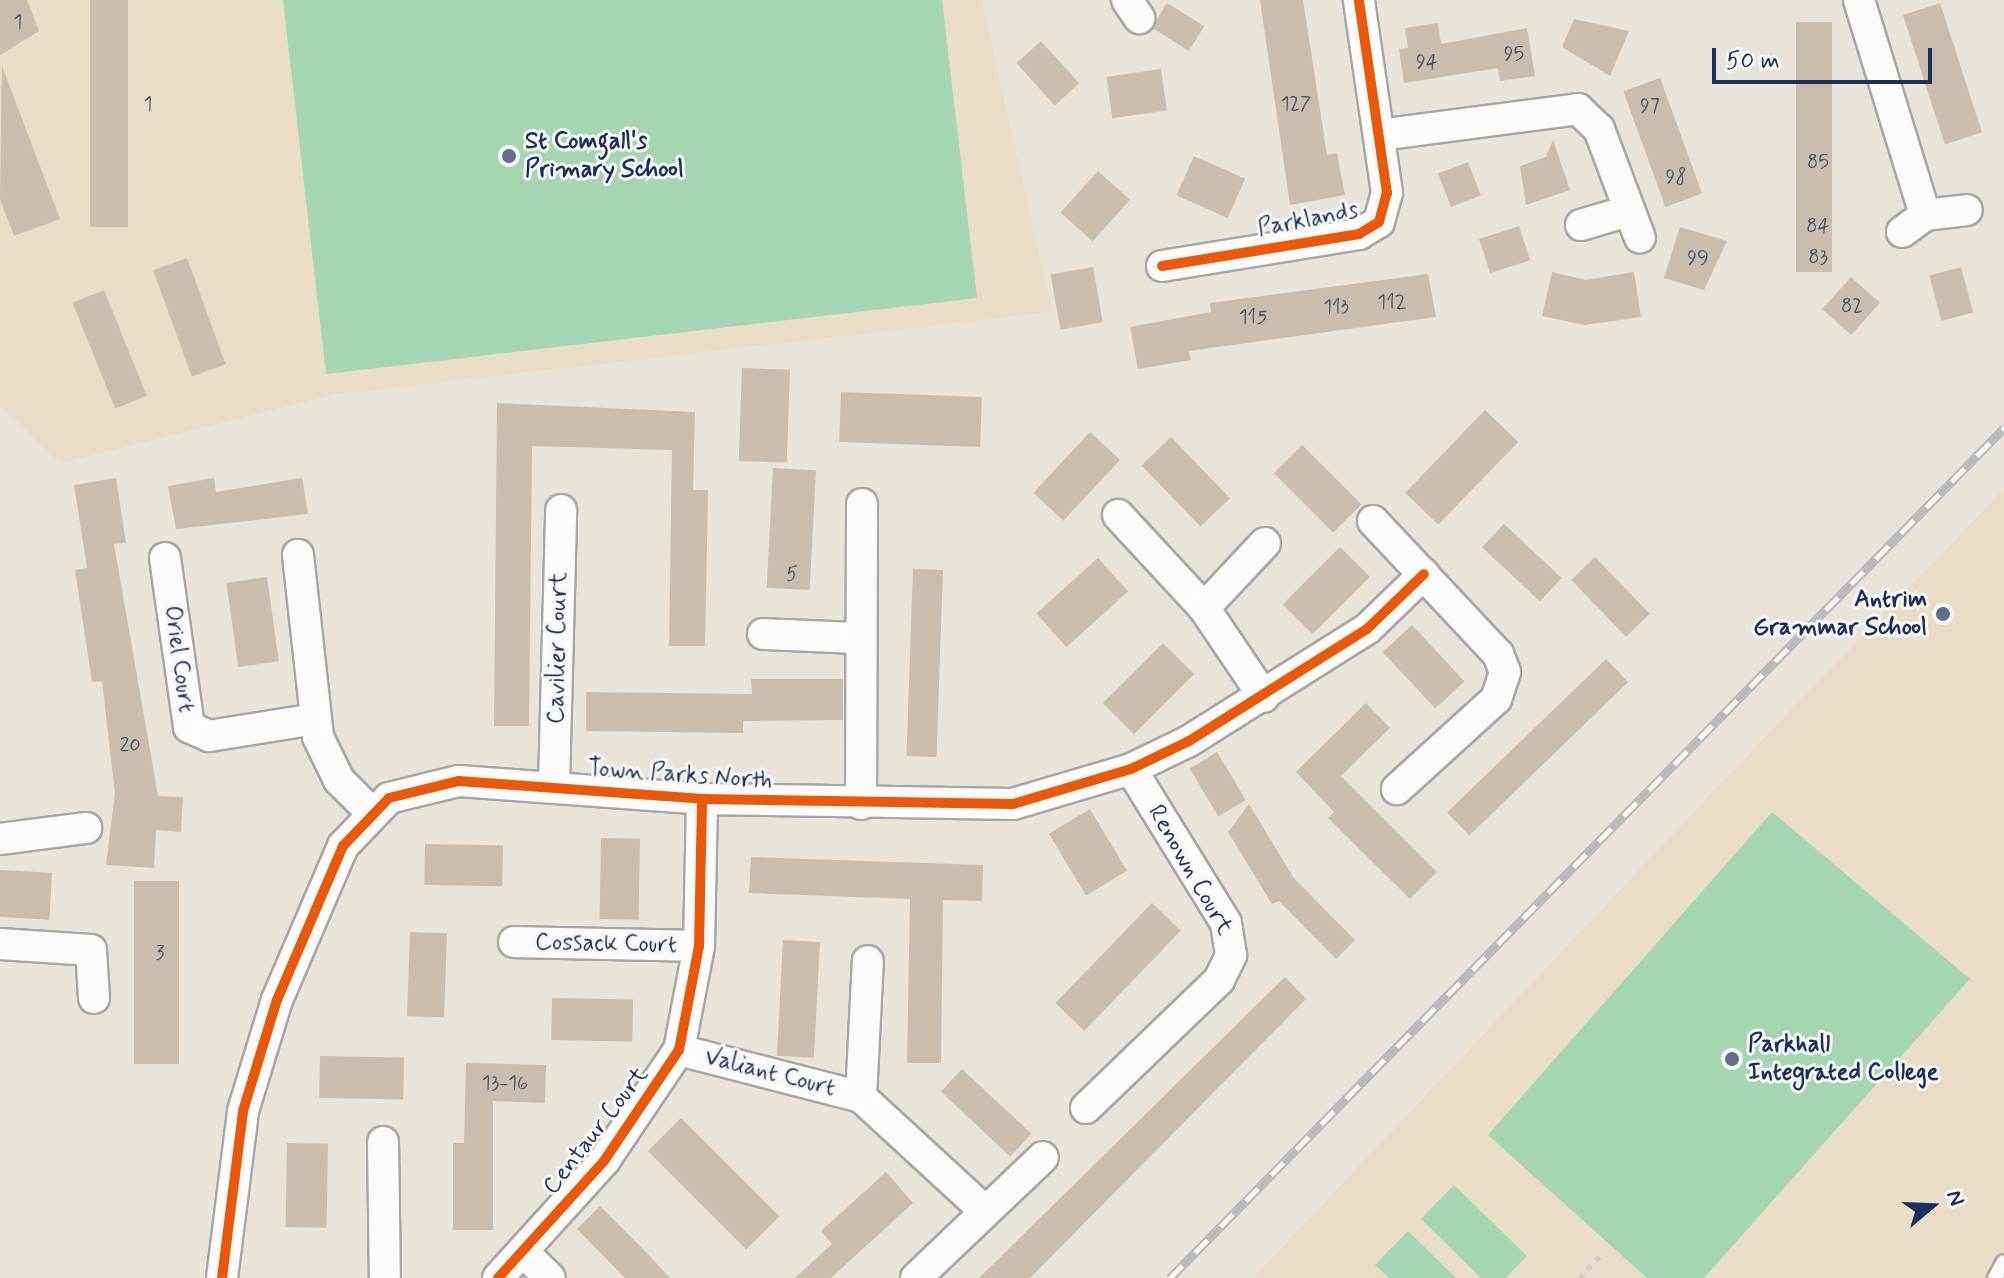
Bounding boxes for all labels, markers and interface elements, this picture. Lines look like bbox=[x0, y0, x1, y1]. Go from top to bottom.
house number: 1 bbox=[14, 10, 22, 34]
scale bar bbox=[1716, 32, 1936, 82]
house number: 95 bbox=[1504, 42, 1524, 66]
text: 50 m bbox=[1726, 46, 1780, 77]
house number: 94 bbox=[1416, 50, 1438, 74]
house number: 1 bbox=[144, 92, 152, 116]
house number: 127 bbox=[1281, 92, 1311, 116]
house number: 97 bbox=[1640, 94, 1660, 118]
place label: St Comgall's Primary School bbox=[525, 128, 683, 184]
marker: St Comgall's Primary School bbox=[500, 147, 518, 165]
house number: 85 bbox=[1807, 150, 1829, 174]
house number: 98 bbox=[1666, 165, 1686, 189]
street label: Parklands bbox=[1255, 196, 1361, 244]
house number: 84 bbox=[1806, 214, 1830, 238]
house number: 83 bbox=[1808, 245, 1828, 269]
house number: 99 bbox=[1687, 246, 1709, 270]
house number: 112 bbox=[1377, 290, 1407, 314]
house number: 82 bbox=[1841, 294, 1863, 318]
house number: 113 bbox=[1323, 295, 1349, 319]
house number: 115 bbox=[1239, 305, 1267, 329]
house number: 5 bbox=[786, 562, 798, 586]
street label: Cavilier Court bbox=[542, 574, 574, 722]
place label: Antrim Grammar School bbox=[1753, 586, 1927, 642]
street label: Oriel Court bbox=[157, 601, 201, 717]
marker: Antrim Grammar School bbox=[1934, 605, 1952, 623]
house number: 20 bbox=[119, 733, 141, 757]
street label: Town Parks North bbox=[588, 754, 772, 796]
street label: Renown Court bbox=[1142, 801, 1238, 939]
street label: Cossack Court bbox=[532, 928, 680, 960]
house number: 3 bbox=[155, 941, 165, 965]
place label: Parkhall Integrated College bbox=[1748, 1031, 1939, 1087]
street label: Valiant Court bbox=[699, 1042, 841, 1104]
marker: Parkhall Integrated College bbox=[1723, 1050, 1741, 1068]
street label: Centaur Court bbox=[538, 1062, 654, 1200]
house number: 13-16 bbox=[482, 1071, 528, 1095]
north arrow bbox=[1892, 1166, 1972, 1246]
text: N bbox=[1939, 1187, 1970, 1210]

